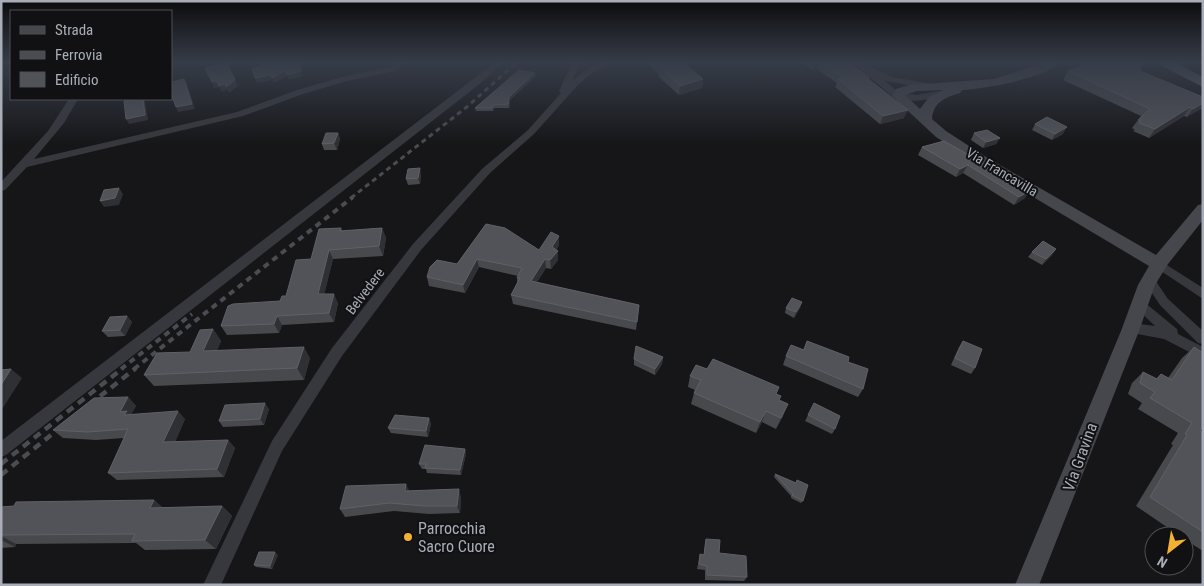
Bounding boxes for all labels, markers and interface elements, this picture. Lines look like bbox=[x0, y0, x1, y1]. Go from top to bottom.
legend bbox=[10, 10, 172, 100]
text: Strada bbox=[55, 21, 93, 39]
text: Ferrovia bbox=[55, 46, 103, 64]
text: Edificio bbox=[55, 71, 98, 89]
street label: Via Francavilla bbox=[963, 144, 1041, 200]
street label: Belvedere bbox=[342, 264, 388, 317]
street label: Via Gravina bbox=[1059, 420, 1101, 494]
place label: Parrocchia Sacro Cuore bbox=[418, 519, 495, 556]
north arrow bbox=[1144, 526, 1194, 576]
marker: Parrocchia Sacro Cuore bbox=[402, 531, 414, 543]
text: N bbox=[1155, 553, 1170, 571]

